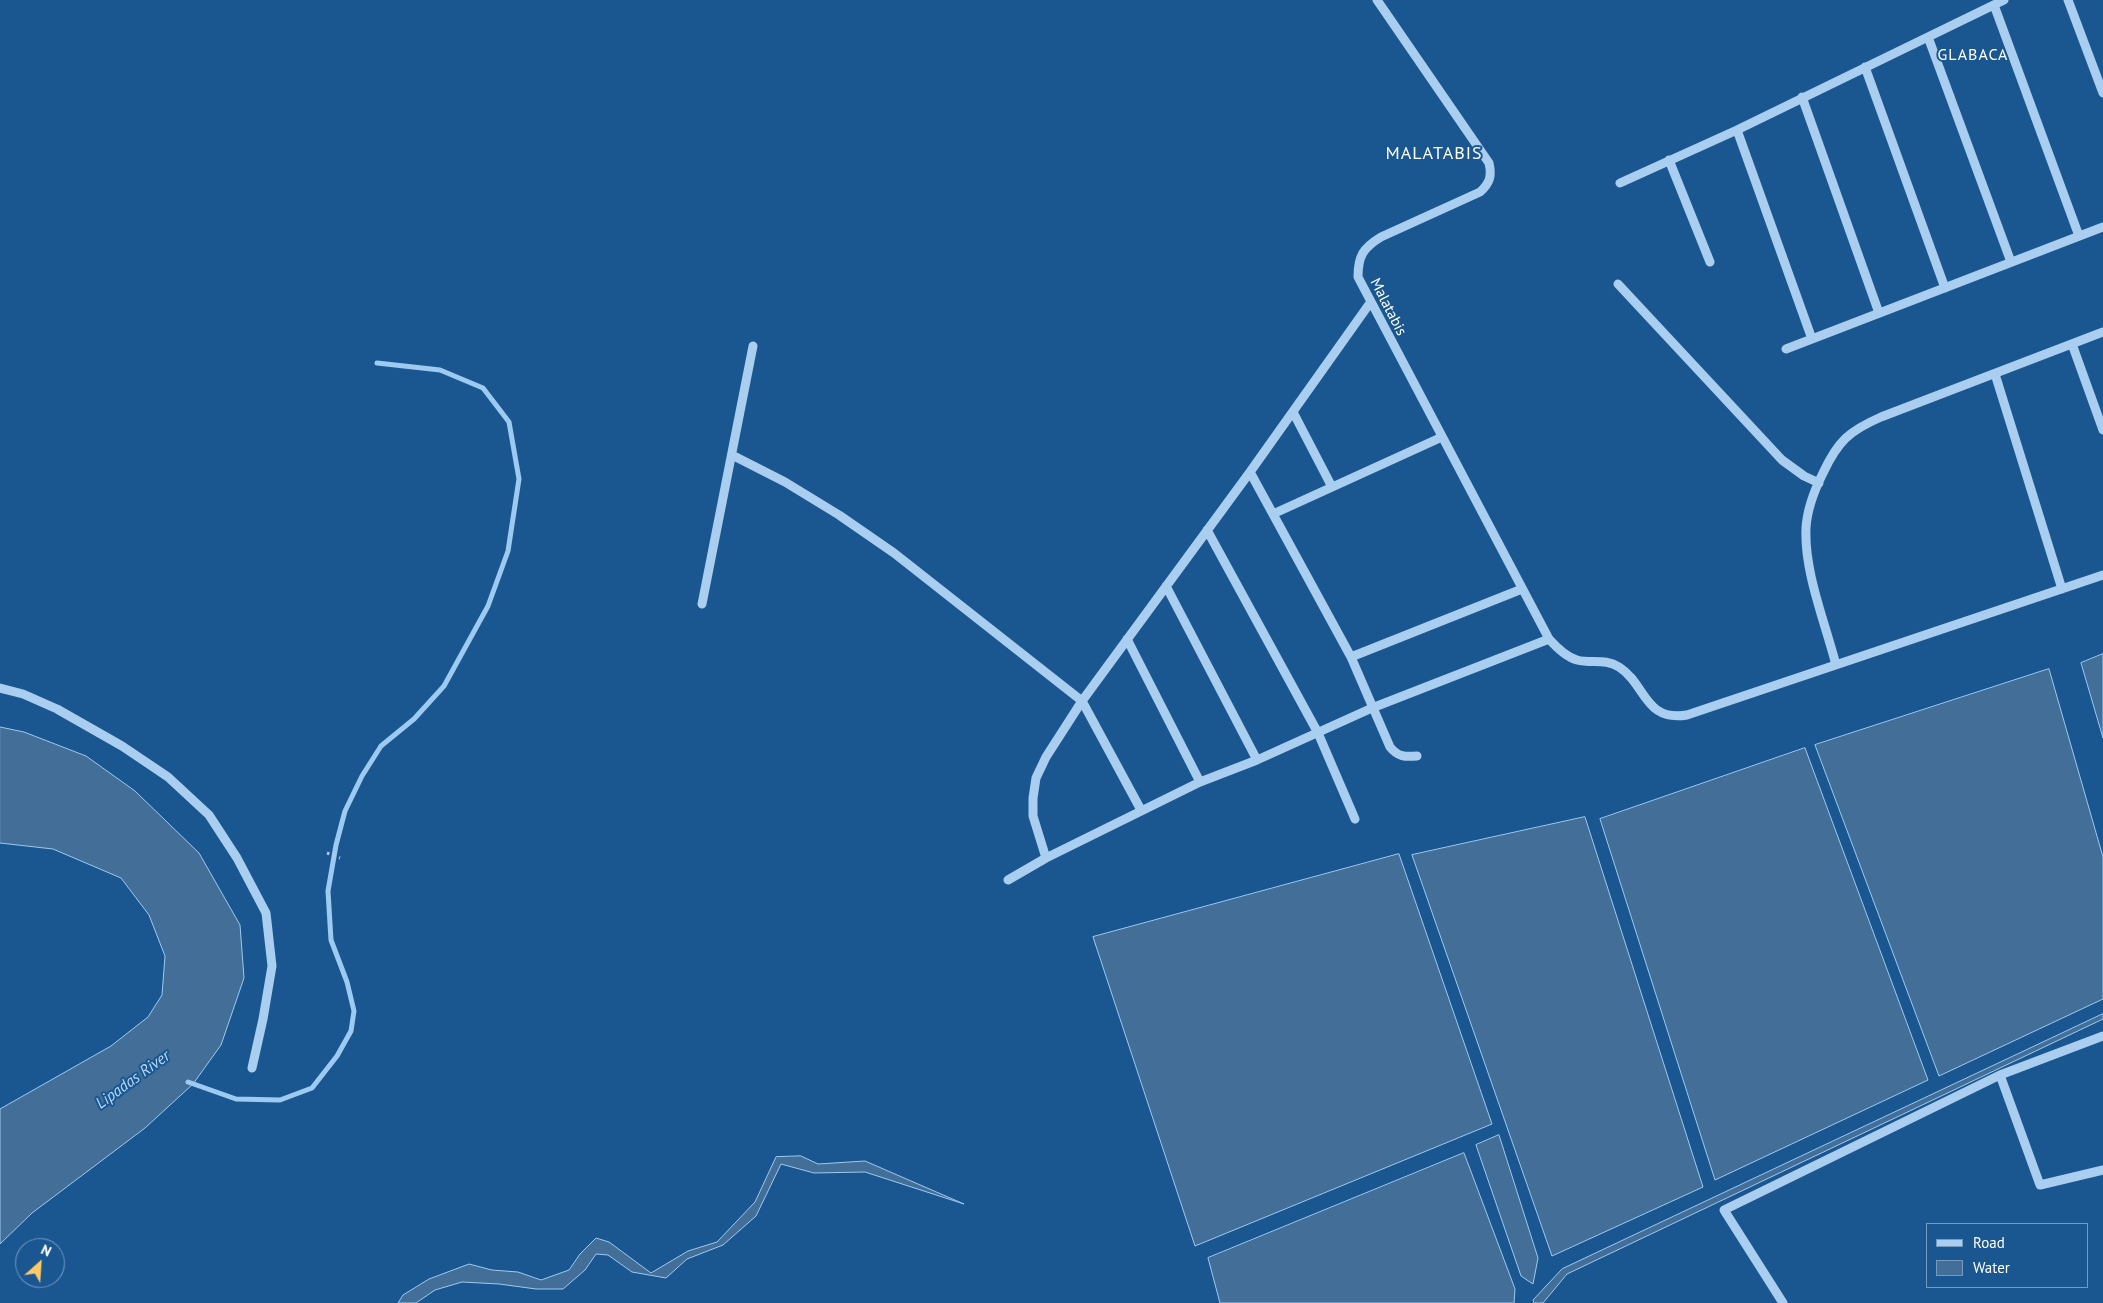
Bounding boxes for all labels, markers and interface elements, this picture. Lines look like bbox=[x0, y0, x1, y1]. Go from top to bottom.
district label: GLABACA bbox=[1937, 45, 2009, 65]
district label: MALATABIS bbox=[1384, 143, 1484, 165]
street label: Malatabis bbox=[1366, 275, 1410, 339]
water label: Lipadas River bbox=[92, 1047, 174, 1113]
legend bbox=[1926, 1223, 2088, 1288]
text: Road bbox=[1973, 1233, 2005, 1252]
north arrow bbox=[15, 1238, 65, 1288]
text: N bbox=[38, 1240, 54, 1261]
text: Water bbox=[1973, 1258, 2010, 1277]

